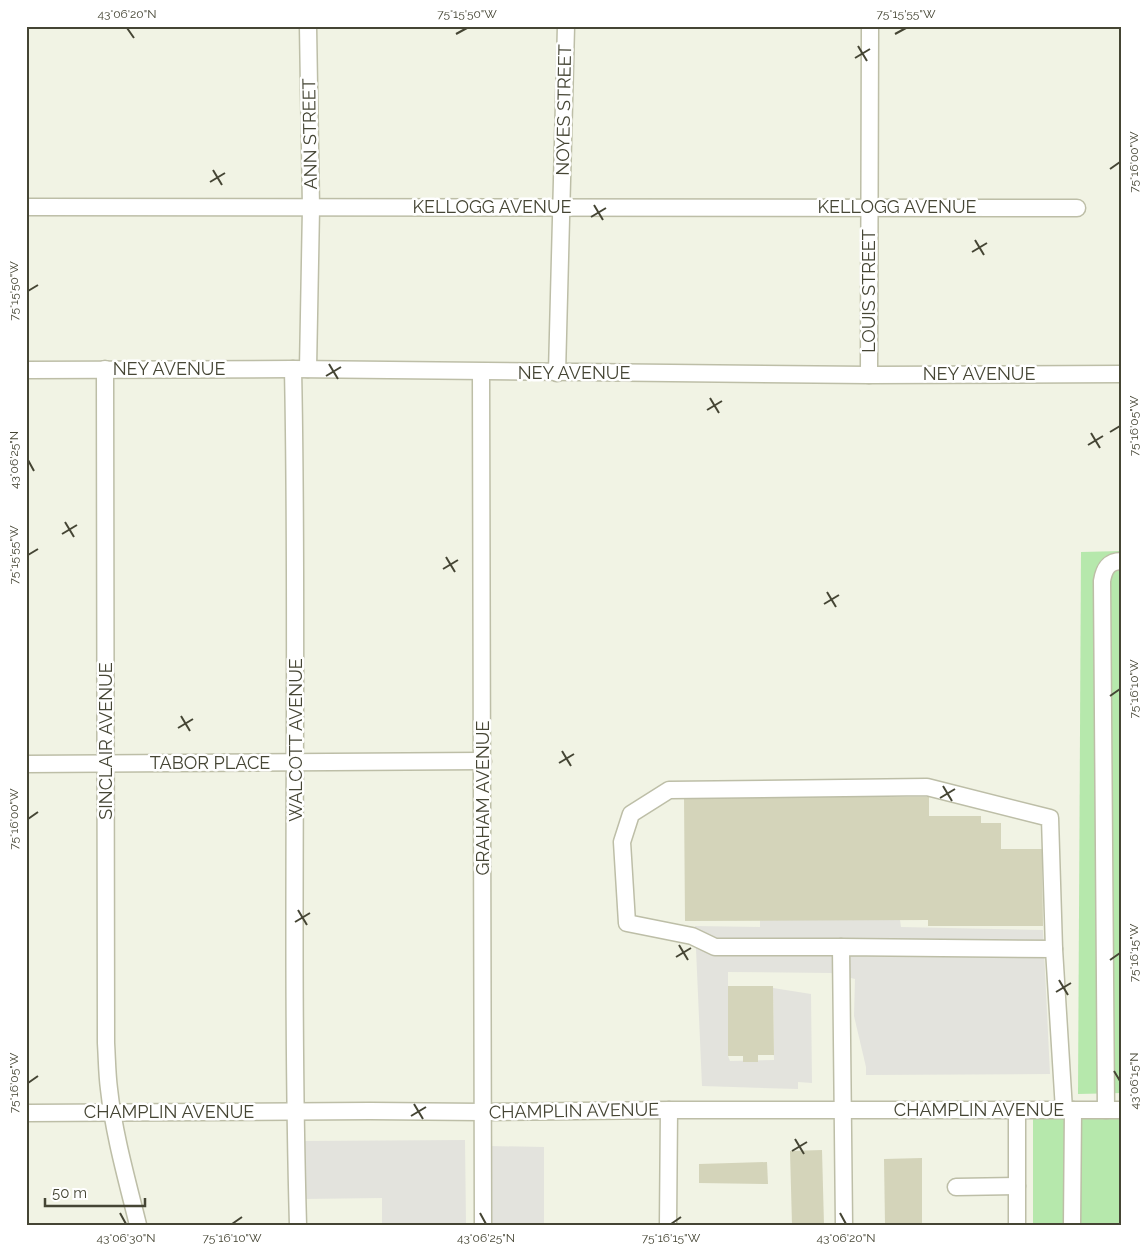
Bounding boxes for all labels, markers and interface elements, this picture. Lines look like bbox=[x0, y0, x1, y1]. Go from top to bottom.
text: 43°06'20"N bbox=[98, 7, 156, 21]
text: 75°15'50"W bbox=[437, 7, 497, 21]
text: 75°15'55"W bbox=[877, 7, 936, 21]
street label: NOYES STREET bbox=[552, 44, 575, 176]
street label: ANN STREET bbox=[298, 78, 321, 190]
text: 75°16'00"W bbox=[1127, 131, 1141, 193]
street label: KELLOGG AVENUE bbox=[412, 196, 572, 217]
street label: KELLOGG AVENUE bbox=[817, 196, 977, 217]
street label: LOUIS STREET bbox=[858, 229, 879, 353]
text: 75°15'50"W bbox=[7, 261, 21, 321]
street label: NEY AVENUE bbox=[113, 358, 225, 379]
street label: NEY AVENUE bbox=[518, 362, 630, 383]
street label: NEY AVENUE bbox=[923, 363, 1035, 384]
text: 75°16'05"W bbox=[1127, 395, 1141, 456]
text: 43°06'25"N bbox=[7, 431, 21, 489]
text: 75°15'55"W bbox=[7, 525, 21, 584]
street label: WALCOTT AVENUE bbox=[285, 658, 306, 822]
text: 75°16'10"W bbox=[1127, 659, 1141, 719]
street label: SINCLAIR AVENUE bbox=[95, 662, 116, 820]
street label: GRAHAM AVENUE bbox=[472, 721, 493, 875]
street label: TABOR PLACE bbox=[150, 752, 270, 773]
text: 75°16'00"W bbox=[7, 788, 21, 850]
text: 75°16'15"W bbox=[1127, 923, 1141, 982]
text: 75°16'05"W bbox=[7, 1052, 21, 1113]
text: 43°06'15"N bbox=[1127, 1052, 1141, 1110]
street label: CHAMPLIN AVENUE bbox=[489, 1099, 659, 1122]
street label: CHAMPLIN AVENUE bbox=[894, 1099, 1064, 1120]
street label: CHAMPLIN AVENUE bbox=[84, 1101, 254, 1122]
scale bar bbox=[45, 1176, 145, 1208]
text: 50 m bbox=[52, 1184, 87, 1202]
text: 43°06'30"N bbox=[97, 1231, 156, 1245]
text: 75°16'10"W bbox=[202, 1231, 262, 1245]
text: 43°06'25"N bbox=[457, 1231, 515, 1245]
text: 75°16'15"W bbox=[642, 1231, 701, 1245]
text: 43°06'20"N bbox=[817, 1231, 875, 1245]

